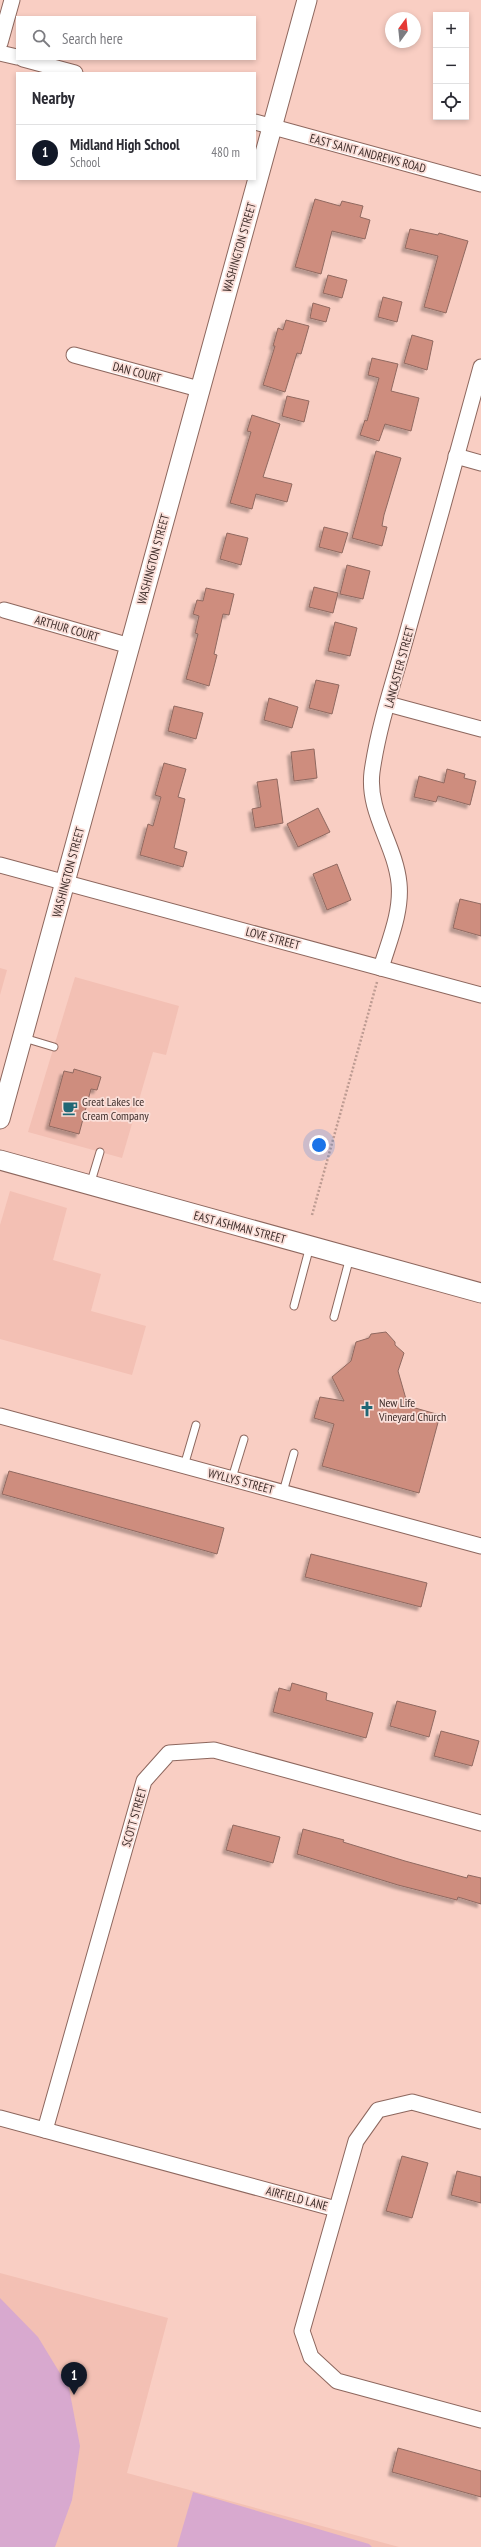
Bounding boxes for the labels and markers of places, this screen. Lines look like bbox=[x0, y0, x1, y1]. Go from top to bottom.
place label: Great Lakes Ice Cream Company bbox=[82, 1094, 149, 1123]
cafe icon: Great Lakes Ice Cream Company bbox=[61, 1099, 79, 1117]
place label: New Life Vineyard Church bbox=[378, 1395, 446, 1424]
church icon: New Life Vineyard Church bbox=[358, 1400, 376, 1418]
pin: 1 bbox=[61, 2362, 87, 2395]

